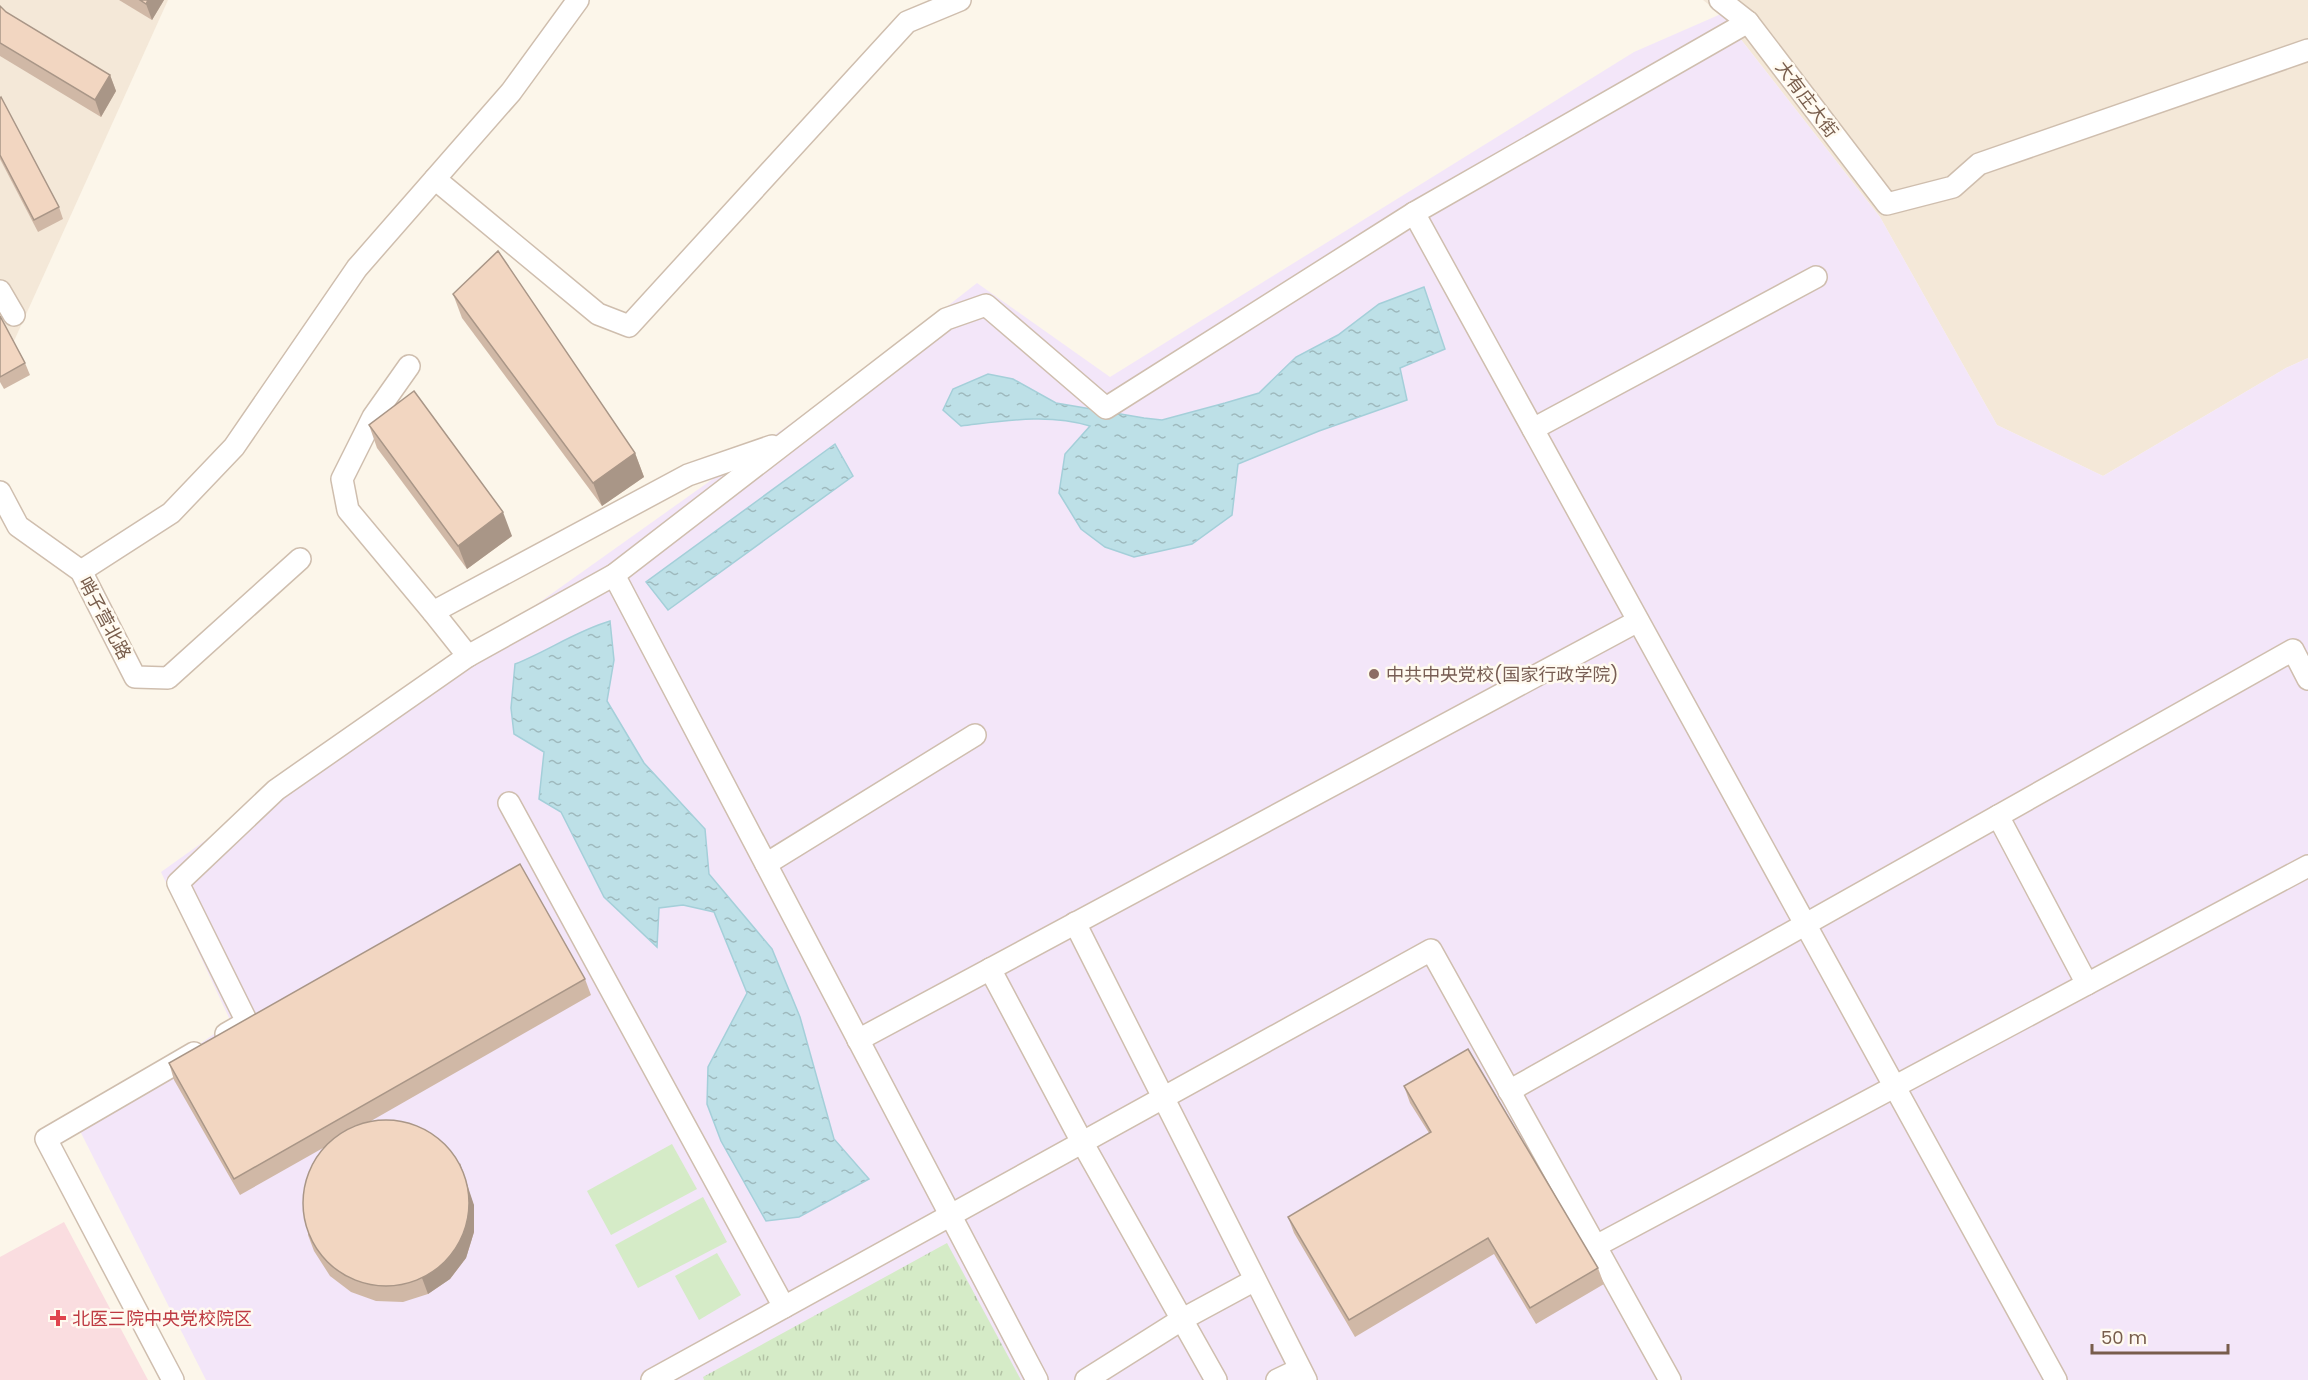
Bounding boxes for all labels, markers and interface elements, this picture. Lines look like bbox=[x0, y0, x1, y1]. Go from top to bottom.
street label: 大有庄大街 bbox=[1770, 56, 1844, 142]
street label: 哨子营北路 bbox=[73, 572, 137, 664]
place label: 中共中央党校(国家行政学院) bbox=[1386, 662, 1618, 687]
marker: 中共中央党校(国家行政学院) bbox=[1367, 667, 1381, 681]
place label: 北医三院中央党校院区 bbox=[72, 1306, 252, 1331]
marker: 北医三院中央党校院区 bbox=[49, 1309, 67, 1327]
scale bar bbox=[2092, 1317, 2228, 1355]
text: 50 m bbox=[2101, 1325, 2147, 1350]

